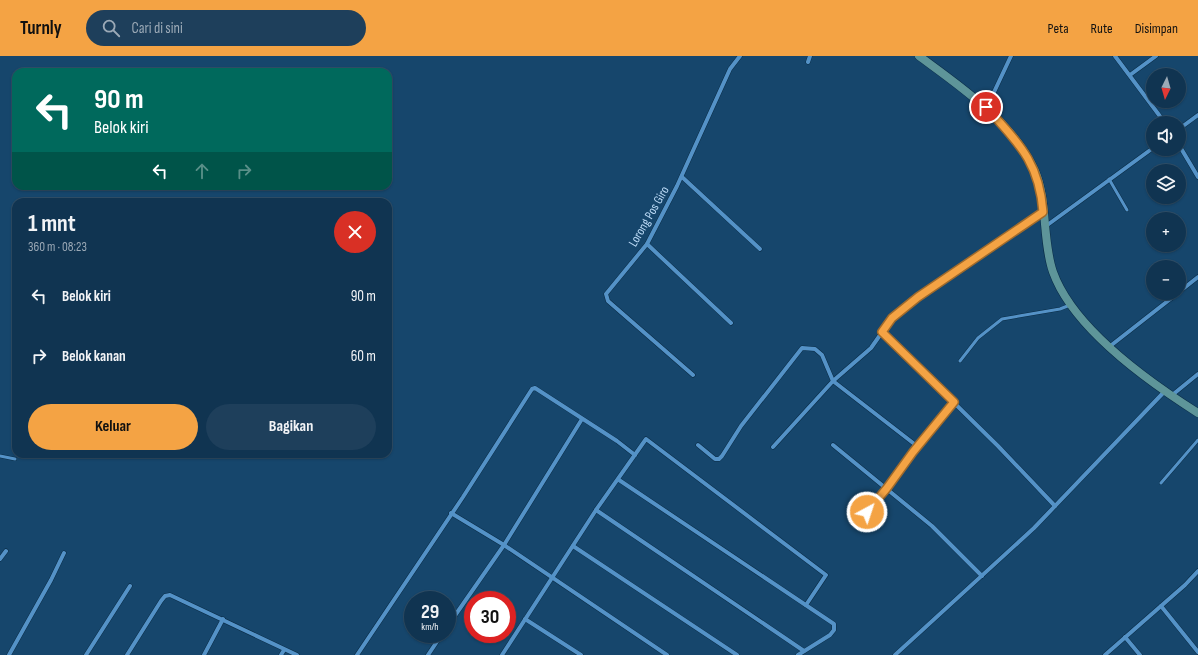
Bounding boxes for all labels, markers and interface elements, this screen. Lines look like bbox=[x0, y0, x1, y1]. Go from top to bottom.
search box bbox=[86, 10, 366, 46]
text: Turnly bbox=[20, 17, 62, 40]
icon: search bbox=[100, 17, 122, 39]
text: Cari di sini bbox=[132, 19, 183, 38]
text: Peta bbox=[1048, 20, 1069, 37]
text: Rute bbox=[1091, 20, 1113, 37]
text: Disimpan bbox=[1135, 20, 1178, 37]
north arrow bbox=[1146, 68, 1186, 108]
map controls bbox=[1146, 68, 1186, 300]
text: 90 m bbox=[94, 83, 144, 116]
icon: left bbox=[28, 84, 80, 136]
pin bbox=[969, 90, 1003, 124]
icon: arrive bbox=[975, 96, 997, 118]
button: sound bbox=[1146, 116, 1186, 156]
text: Belok kiri bbox=[94, 117, 149, 138]
icon: left bbox=[149, 160, 171, 182]
icon: ahead bbox=[191, 160, 213, 182]
icon: right bbox=[233, 160, 255, 182]
button: layers bbox=[1146, 164, 1186, 204]
street label: Lorong Pos Giro bbox=[625, 183, 673, 250]
text: 1 mnt bbox=[28, 209, 76, 238]
button: close bbox=[334, 211, 376, 253]
button: + bbox=[1146, 212, 1186, 252]
text: 360 m · 08:23 bbox=[28, 239, 87, 255]
button: − bbox=[1146, 260, 1186, 300]
icon: left bbox=[28, 285, 50, 307]
text: Belok kiri bbox=[62, 287, 111, 306]
text: 90 m bbox=[351, 287, 376, 306]
icon: right bbox=[28, 345, 50, 367]
text: Belok kanan bbox=[62, 347, 126, 366]
text: 60 m bbox=[351, 347, 376, 366]
button: Keluar bbox=[28, 404, 198, 450]
button: Bagikan bbox=[206, 404, 376, 450]
position arrow bbox=[846, 491, 888, 533]
speed limit sign: 30 bbox=[464, 591, 516, 643]
text: 29 bbox=[421, 600, 439, 624]
text: km/h bbox=[421, 621, 439, 633]

